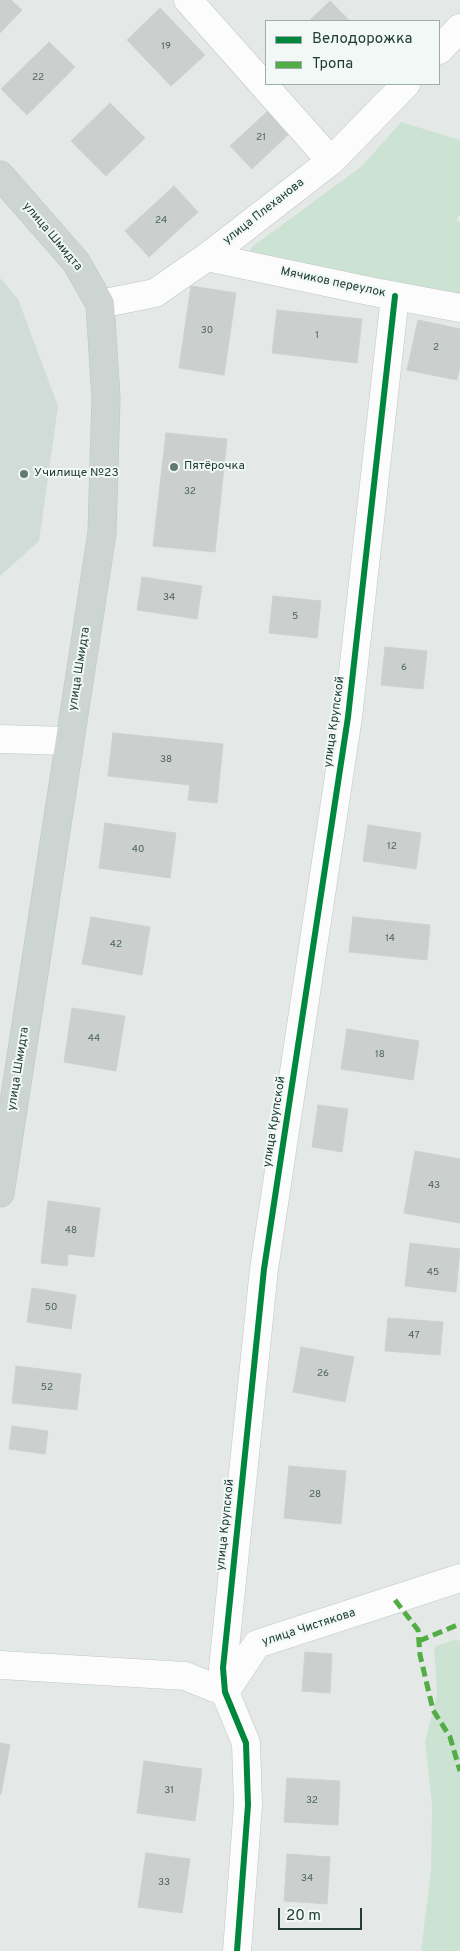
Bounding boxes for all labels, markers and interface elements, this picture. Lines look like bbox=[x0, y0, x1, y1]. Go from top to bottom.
legend bbox=[265, 20, 440, 85]
text: Велодорожка bbox=[312, 30, 412, 49]
house number: 19 bbox=[161, 41, 171, 53]
text: Тропа bbox=[312, 55, 353, 74]
house number: 22 bbox=[32, 72, 44, 84]
house number: 21 bbox=[256, 132, 266, 144]
street label: улица Плеханова bbox=[221, 176, 307, 248]
street label: улица Шмидта bbox=[19, 200, 85, 274]
house number: 24 bbox=[155, 215, 167, 227]
street label: Мячиков переулок bbox=[279, 265, 387, 301]
house number: 30 bbox=[201, 325, 213, 337]
house number: 1 bbox=[315, 330, 319, 342]
house number: 2 bbox=[433, 342, 439, 354]
place label: Пятёрочка bbox=[184, 460, 245, 474]
marker: Пятёрочка bbox=[168, 461, 180, 473]
place label: Училище №23 bbox=[34, 467, 119, 481]
marker: Училище №23 bbox=[18, 468, 30, 480]
house number: 32 bbox=[184, 486, 196, 498]
house number: 34 bbox=[163, 592, 175, 604]
house number: 5 bbox=[292, 611, 298, 623]
street label: улица Шмидта bbox=[66, 626, 94, 712]
house number: 6 bbox=[401, 662, 407, 674]
street label: улица Крупской bbox=[321, 675, 349, 769]
house number: 38 bbox=[160, 754, 172, 766]
house number: 12 bbox=[387, 841, 397, 853]
house number: 40 bbox=[132, 844, 144, 856]
house number: 14 bbox=[385, 933, 395, 945]
house number: 42 bbox=[110, 939, 122, 951]
street label: улица Шмидта bbox=[5, 1026, 33, 1112]
house number: 44 bbox=[88, 1033, 100, 1045]
house number: 18 bbox=[375, 1049, 385, 1061]
street label: улица Крупской bbox=[261, 1075, 289, 1169]
house number: 43 bbox=[428, 1180, 440, 1192]
house number: 48 bbox=[65, 1225, 77, 1237]
house number: 45 bbox=[427, 1267, 439, 1279]
house number: 50 bbox=[45, 1302, 57, 1314]
house number: 47 bbox=[408, 1330, 420, 1342]
house number: 26 bbox=[317, 1368, 329, 1380]
house number: 52 bbox=[41, 1382, 53, 1394]
street label: улица Крупской bbox=[214, 1478, 238, 1572]
house number: 28 bbox=[309, 1489, 321, 1501]
street label: улица Чистякова bbox=[260, 1606, 358, 1650]
house number: 31 bbox=[164, 1785, 174, 1797]
house number: 32 bbox=[306, 1795, 318, 1807]
house number: 34 bbox=[301, 1873, 313, 1885]
house number: 33 bbox=[158, 1877, 170, 1889]
scale bar bbox=[280, 1898, 364, 1930]
text: 20 m bbox=[286, 1907, 321, 1926]

